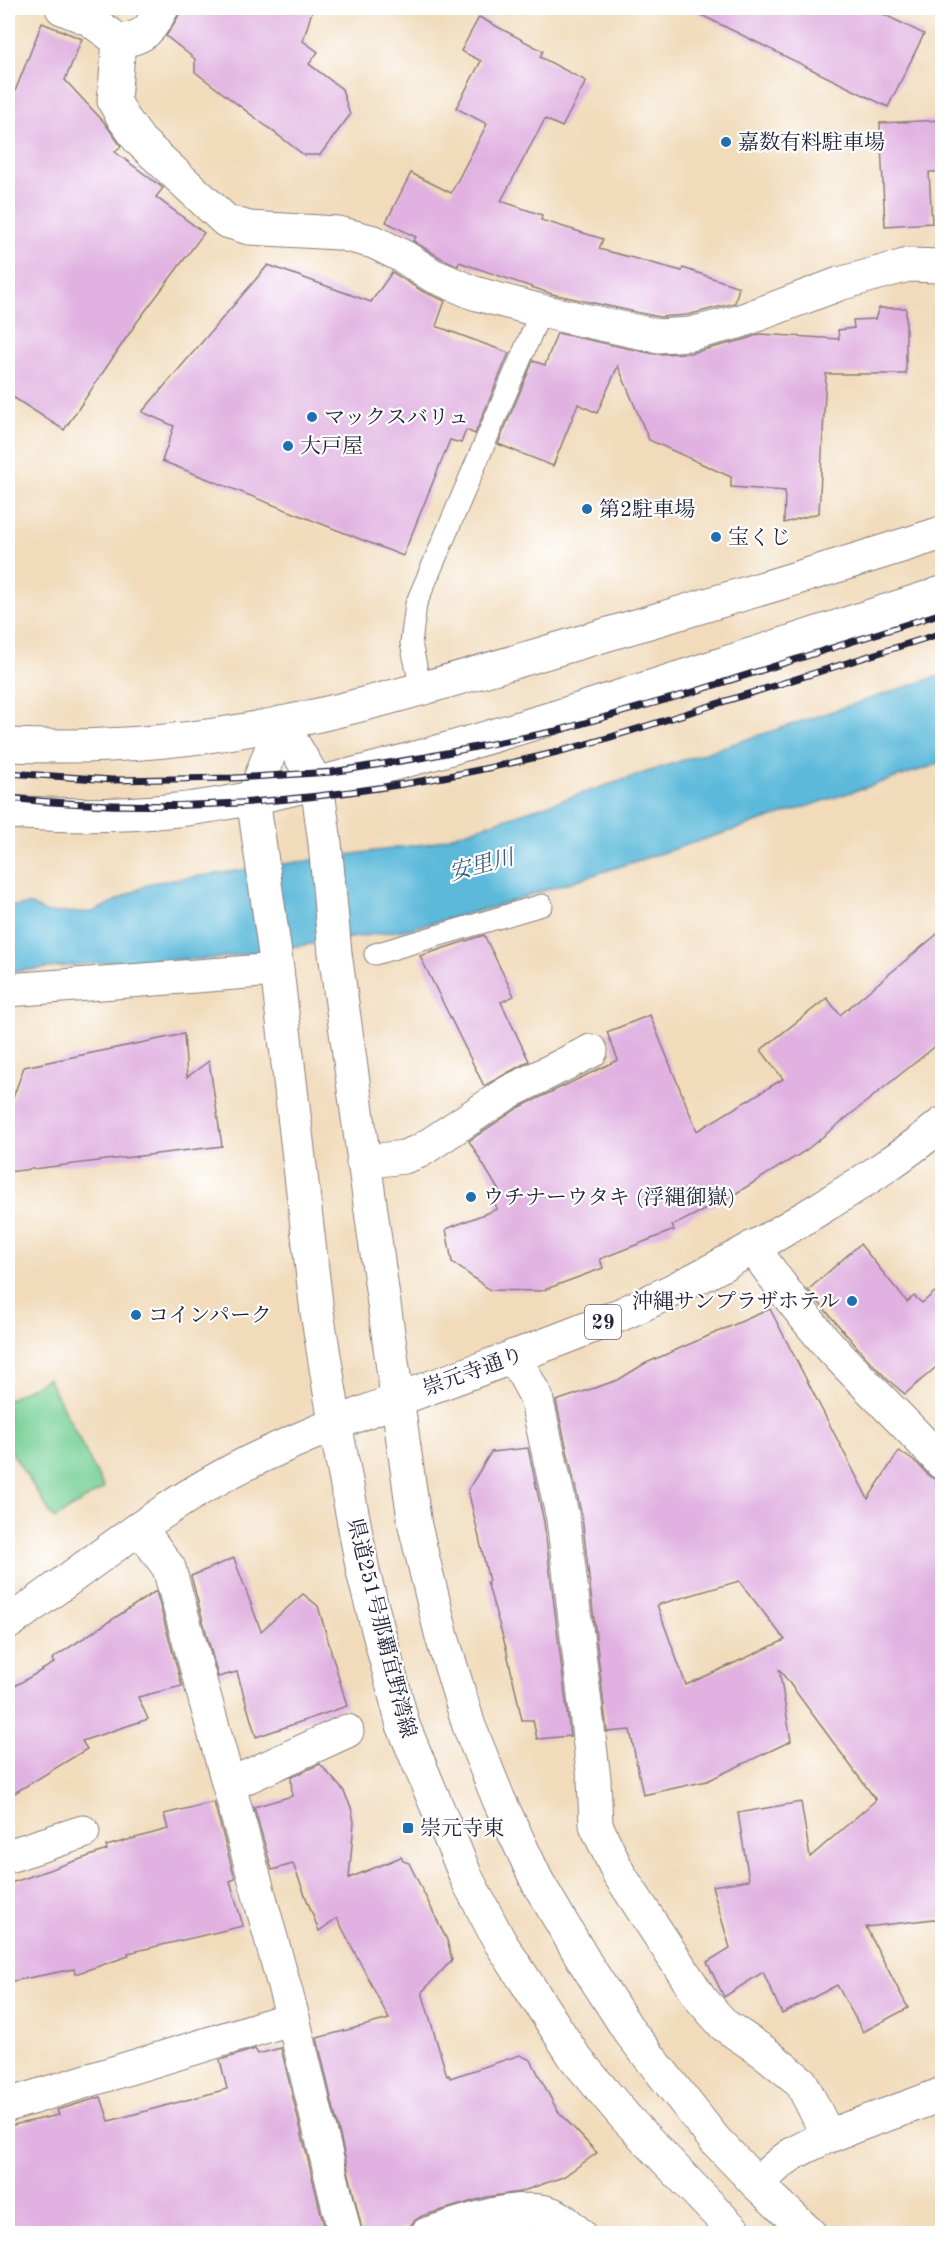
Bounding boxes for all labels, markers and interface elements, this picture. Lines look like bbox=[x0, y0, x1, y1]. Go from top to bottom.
place label: 嘉数有料駐車場 bbox=[738, 131, 885, 154]
marker: 嘉数有料駐車場 bbox=[719, 135, 733, 149]
place label: マックスバリュ bbox=[324, 407, 469, 429]
marker: マックスバリュ bbox=[305, 410, 319, 424]
place label: 大戸屋 bbox=[300, 435, 363, 458]
marker: 大戸屋 bbox=[281, 439, 295, 453]
place label: 第2駐車場 bbox=[599, 498, 695, 521]
marker: 第2駐車場 bbox=[580, 502, 594, 516]
place label: 宝くじ bbox=[728, 526, 791, 549]
marker: 宝くじ bbox=[709, 530, 723, 544]
water label: 安里川 bbox=[446, 844, 518, 885]
place label: ウチナーウタキ (浮縄御嶽) bbox=[483, 1186, 735, 1209]
marker: ウチナーウタキ (浮縄御嶽) bbox=[464, 1190, 478, 1204]
place label: 沖縄サンプラザホテル bbox=[632, 1290, 840, 1313]
marker: 沖縄サンプラザホテル bbox=[845, 1294, 859, 1308]
place label: コインパーク bbox=[148, 1305, 272, 1327]
road number: 29 bbox=[585, 1305, 621, 1339]
marker: コインパーク bbox=[129, 1308, 143, 1322]
street label: 崇元寺通り bbox=[420, 1343, 526, 1400]
street label: 県道251号那覇宜野湾線 bbox=[343, 1516, 420, 1740]
place label: 崇元寺東 bbox=[420, 1817, 504, 1840]
marker: 崇元寺東 bbox=[401, 1821, 415, 1835]

